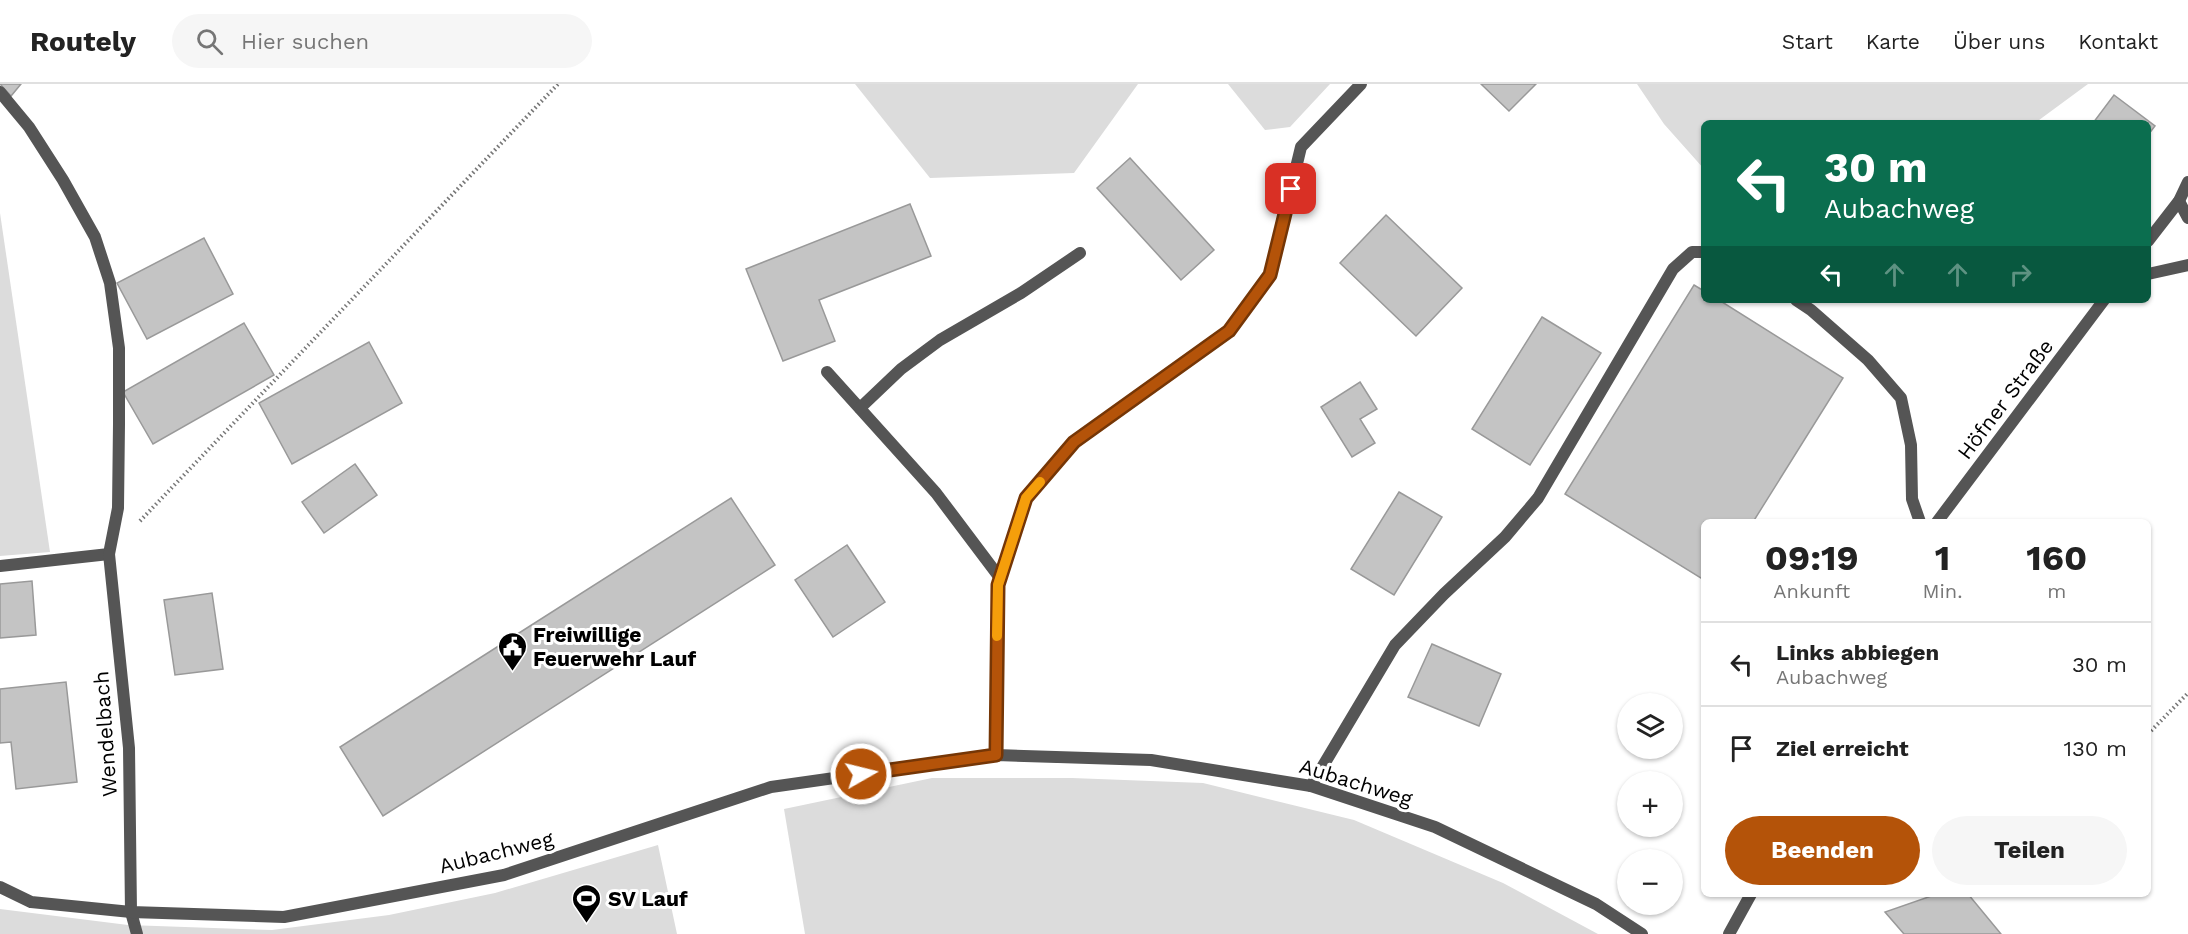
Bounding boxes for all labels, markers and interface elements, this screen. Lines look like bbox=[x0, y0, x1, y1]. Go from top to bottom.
search box bbox=[172, 14, 592, 68]
text: Routely bbox=[30, 25, 136, 58]
icon: search bbox=[193, 25, 226, 58]
text: Hier suchen bbox=[241, 29, 369, 54]
text: Start bbox=[1782, 29, 1833, 54]
text: Karte bbox=[1866, 29, 1920, 54]
text: Über uns bbox=[1953, 29, 2045, 54]
text: Kontakt bbox=[2078, 29, 2158, 54]
text: 30 m bbox=[1824, 143, 1928, 192]
icon: left bbox=[1725, 144, 1803, 222]
pin bbox=[1265, 163, 1316, 214]
icon: arrive bbox=[1274, 172, 1307, 205]
text: Aubachweg bbox=[1824, 193, 1974, 225]
icon: left bbox=[1815, 258, 1848, 291]
icon: ahead bbox=[1878, 258, 1911, 291]
icon: ahead bbox=[1941, 258, 1974, 291]
icon: right bbox=[2004, 258, 2037, 291]
street label: Höfner Straße bbox=[1952, 334, 2058, 464]
text: 09:19 bbox=[1765, 537, 1859, 579]
text: 1 bbox=[1935, 537, 1950, 579]
text: 160 bbox=[2026, 537, 2087, 579]
text: Ankunft bbox=[1773, 579, 1850, 603]
text: Min. bbox=[1922, 579, 1963, 603]
text: m bbox=[2047, 579, 2066, 603]
place label: Freiwillige Feuerwehr Lauf bbox=[533, 622, 696, 671]
public building icon: Freiwillige Feuerwehr Lauf bbox=[496, 630, 528, 672]
text: Links abbiegen bbox=[1776, 640, 1939, 665]
icon: left bbox=[1725, 648, 1758, 681]
text: 30 m bbox=[2072, 652, 2127, 677]
text: Aubachweg bbox=[1776, 665, 1887, 689]
street label: Wendelbach bbox=[88, 670, 122, 798]
map controls bbox=[1617, 693, 1683, 915]
button: layers bbox=[1617, 693, 1683, 759]
icon: arrive bbox=[1725, 732, 1758, 765]
text: Ziel erreicht bbox=[1776, 736, 1909, 761]
text: 130 m bbox=[2063, 736, 2127, 761]
position arrow bbox=[829, 742, 893, 806]
street label: Aubachweg bbox=[1297, 753, 1416, 811]
button: + bbox=[1617, 771, 1683, 837]
button: Beenden bbox=[1725, 816, 1920, 885]
button: Teilen bbox=[1932, 816, 2127, 885]
street label: Aubachweg bbox=[436, 826, 556, 878]
button: − bbox=[1617, 849, 1683, 915]
sports icon: SV Lauf bbox=[571, 882, 603, 924]
place label: SV Lauf bbox=[608, 886, 688, 911]

